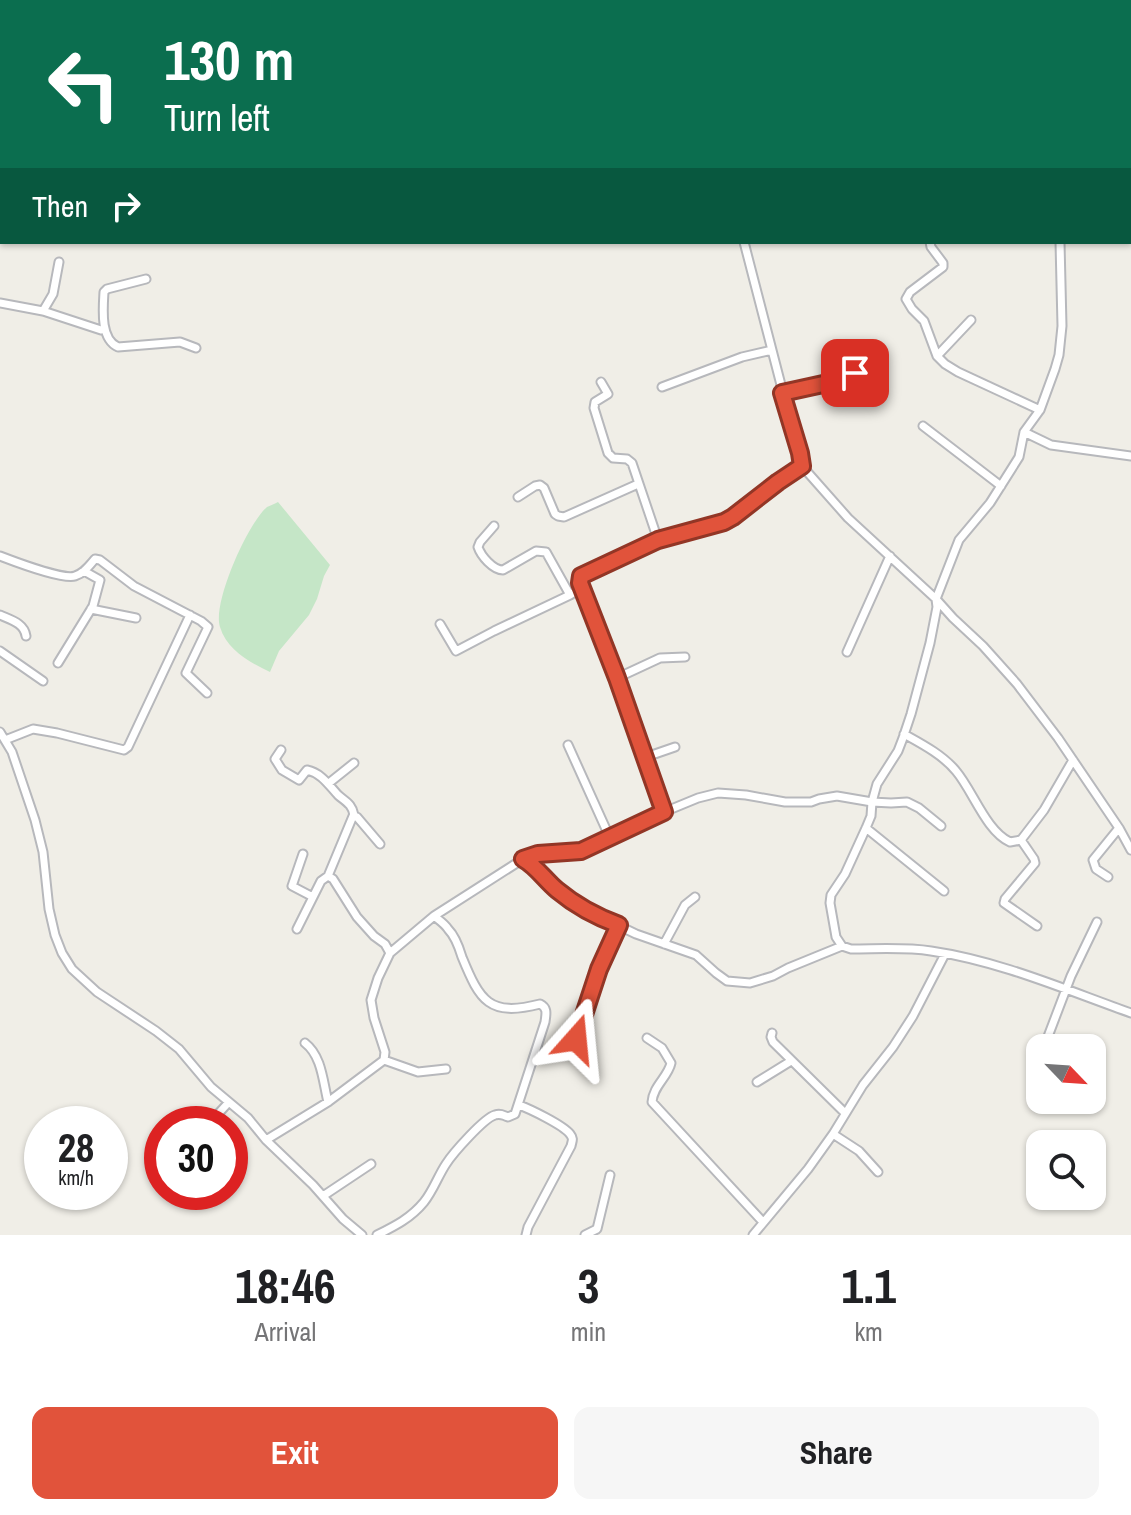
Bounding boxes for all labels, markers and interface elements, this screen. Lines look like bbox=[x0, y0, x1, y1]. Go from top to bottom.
text: 130 m bbox=[164, 22, 294, 97]
icon: left bbox=[32, 32, 136, 136]
text: Turn left bbox=[164, 94, 270, 142]
icon: right bbox=[104, 184, 148, 228]
text: Then bbox=[32, 186, 88, 226]
pin bbox=[821, 339, 889, 407]
icon: arrive bbox=[833, 351, 877, 395]
position arrow bbox=[534, 997, 618, 1081]
north arrow bbox=[1026, 1034, 1106, 1114]
map controls bbox=[1026, 1034, 1106, 1210]
speed limit sign: 30 bbox=[144, 1106, 248, 1210]
text: 28 bbox=[58, 1121, 94, 1174]
button: search bbox=[1026, 1130, 1106, 1210]
text: km/h bbox=[58, 1164, 94, 1191]
text: 18:46 bbox=[235, 1253, 336, 1318]
text: 3 bbox=[578, 1253, 599, 1318]
text: 1.1 bbox=[841, 1253, 896, 1318]
text: Arrival bbox=[255, 1314, 316, 1349]
text: min bbox=[571, 1314, 606, 1349]
text: km bbox=[854, 1314, 883, 1349]
button: Exit bbox=[32, 1407, 558, 1499]
button: Share bbox=[574, 1407, 1099, 1499]

